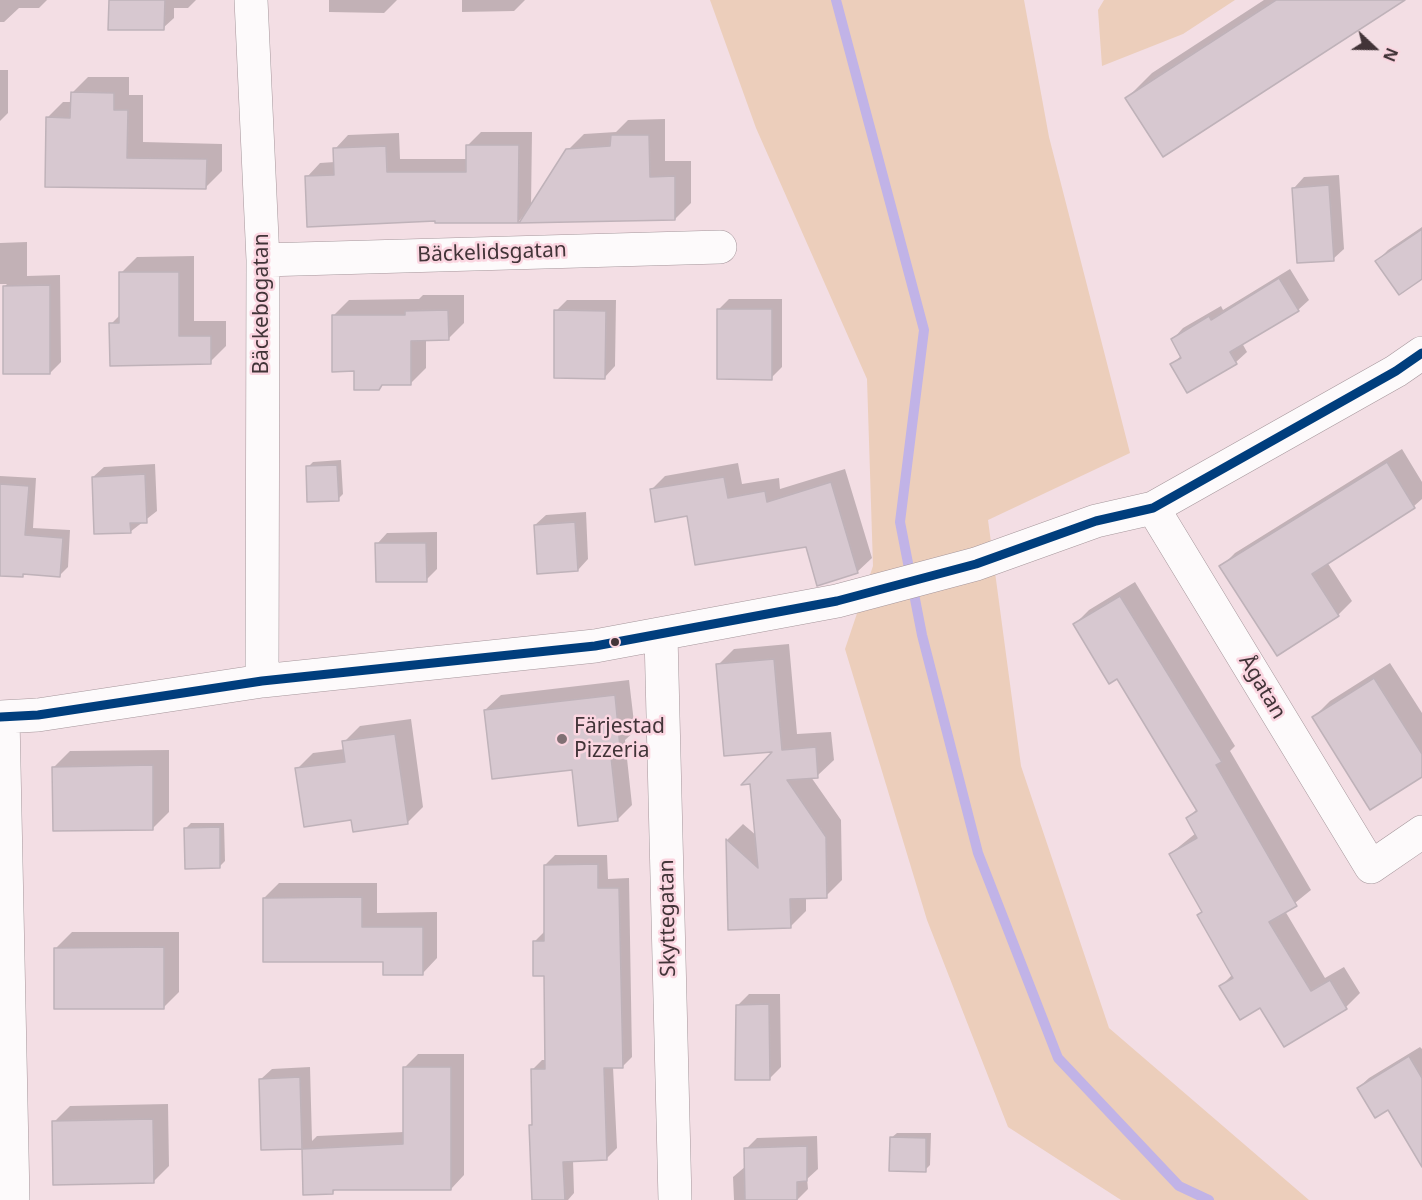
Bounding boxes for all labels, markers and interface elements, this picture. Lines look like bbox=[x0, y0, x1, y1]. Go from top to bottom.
north arrow bbox=[1344, 18, 1404, 78]
text: N bbox=[1378, 45, 1403, 65]
street label: Bäckebogatan bbox=[249, 233, 275, 375]
street label: Bäckelidsgatan bbox=[417, 238, 567, 268]
unlabelled marker bbox=[609, 636, 621, 648]
street label: Ågatan bbox=[1233, 650, 1291, 724]
place label: Färjestad Pizzeria bbox=[574, 714, 665, 764]
marker: Färjestad Pizzeria bbox=[555, 732, 569, 746]
street label: Skyttegatan bbox=[654, 859, 682, 977]

